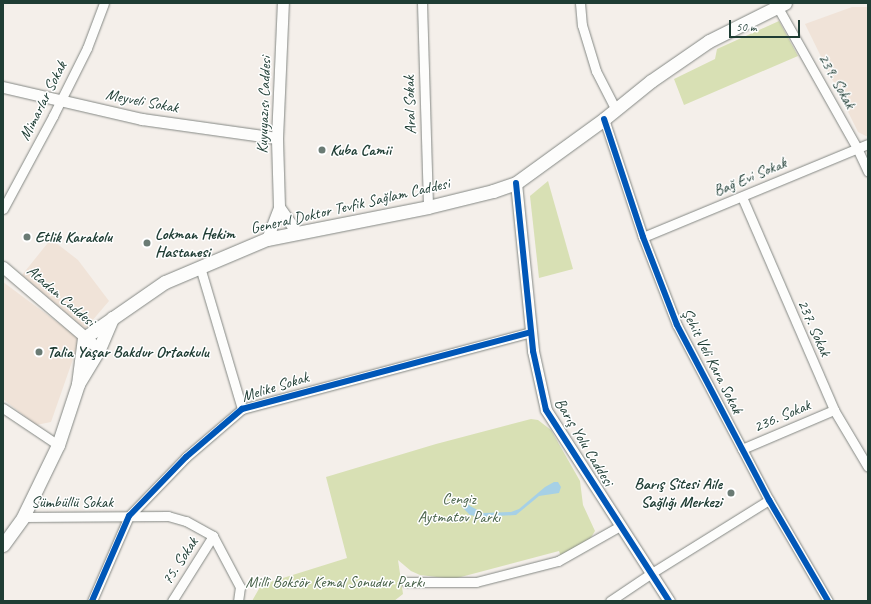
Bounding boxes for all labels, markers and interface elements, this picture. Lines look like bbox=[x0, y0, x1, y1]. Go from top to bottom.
scale bar bbox=[731, 12, 802, 38]
text: 50 m bbox=[736, 19, 756, 35]
street label: 239. Sokak bbox=[814, 50, 860, 112]
street label: Kuyuyazısı Caddesi bbox=[253, 56, 275, 154]
street label: Mimarlar Sokak bbox=[15, 58, 71, 144]
street label: Aral Sokak bbox=[399, 75, 421, 135]
street label: Meyveli Sokak bbox=[104, 85, 180, 117]
place label: Kuba Camii bbox=[330, 140, 391, 160]
marker: Kuba Camii bbox=[317, 145, 327, 155]
street label: Bağ Evi Sokak bbox=[711, 153, 789, 201]
street label: General Doktor Tevfik Sağlam Caddesi bbox=[249, 174, 451, 238]
place label: Lokman Hekim Hastanesi bbox=[155, 224, 235, 262]
place label: Etlik Karakolu bbox=[35, 227, 112, 247]
marker: Etlik Karakolu bbox=[22, 232, 32, 242]
marker: Lokman Hekim Hastanesi bbox=[142, 238, 152, 248]
street label: Atadan Caddesi bbox=[23, 261, 99, 331]
street label: 237. Sokak bbox=[793, 297, 835, 359]
street label: Şehit Veli Kara Sokak bbox=[677, 305, 747, 417]
place label: Talia Yaşar Bakdur Ortaokulu bbox=[47, 342, 209, 362]
marker: Talia Yaşar Bakdur Ortaokulu bbox=[34, 347, 44, 357]
street label: Melike Sokak bbox=[239, 368, 311, 406]
street label: Barış Yolu Caddesi bbox=[550, 394, 618, 490]
street label: 236. Sokak bbox=[751, 395, 813, 437]
place label: Barış Sitesi Aile Sağlığı Merkezi bbox=[634, 474, 722, 512]
marker: Barış Sitesi Aile Sağlığı Merkezi bbox=[725, 487, 737, 499]
park label: Cengiz Aytmatov Parkı bbox=[417, 489, 501, 527]
street label: Sümbüllü Sokak bbox=[31, 492, 113, 512]
street label: 75. Sokak bbox=[158, 534, 202, 588]
park label: Millî Boksör Kemal Sonudur Parkı bbox=[246, 572, 424, 592]

